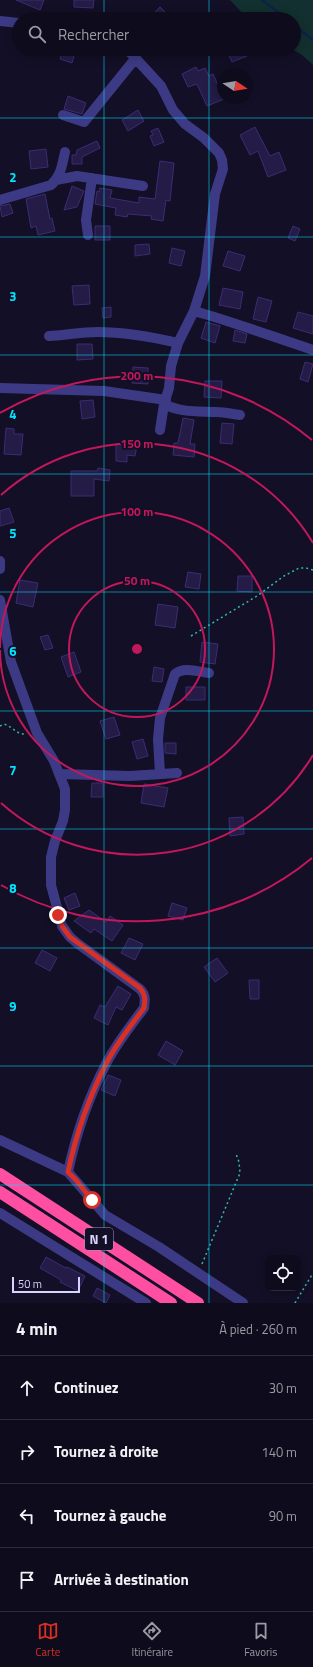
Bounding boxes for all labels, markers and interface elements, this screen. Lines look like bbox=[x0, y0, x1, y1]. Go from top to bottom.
search box bbox=[12, 12, 301, 56]
icon: search bbox=[26, 23, 48, 45]
text: Rechercher bbox=[58, 23, 129, 46]
north arrow bbox=[217, 68, 253, 104]
text: 2 bbox=[9, 167, 17, 187]
text: 3 bbox=[9, 286, 17, 306]
text: 200 m bbox=[121, 366, 153, 385]
text: 4 bbox=[9, 404, 17, 424]
text: 150 m bbox=[121, 434, 153, 453]
text: 100 m bbox=[121, 502, 153, 521]
text: 5 bbox=[9, 523, 17, 543]
text: 50 m bbox=[124, 571, 150, 590]
text: 6 bbox=[9, 641, 17, 661]
centre of rings bbox=[130, 642, 144, 656]
text: 7 bbox=[9, 760, 17, 780]
text: 8 bbox=[9, 878, 17, 898]
route end bbox=[49, 906, 67, 924]
text: 9 bbox=[9, 996, 17, 1016]
route start bbox=[83, 1191, 101, 1209]
road number: N 1 bbox=[85, 1228, 113, 1250]
map controls bbox=[265, 1255, 301, 1291]
button: locate bbox=[265, 1255, 301, 1291]
scale bar bbox=[12, 1275, 80, 1294]
text: 50 m bbox=[18, 1276, 42, 1292]
text: 4 min bbox=[16, 1316, 57, 1342]
text: À pied · 260 m bbox=[219, 1319, 297, 1339]
text: Continuez bbox=[54, 1376, 119, 1399]
icon: ahead bbox=[16, 1377, 38, 1399]
text: 30 m bbox=[269, 1378, 297, 1398]
text: Tournez à droite bbox=[54, 1440, 159, 1463]
icon: right bbox=[16, 1441, 38, 1463]
text: 140 m bbox=[261, 1442, 297, 1462]
text: Tournez à gauche bbox=[54, 1504, 166, 1527]
icon: left bbox=[16, 1505, 38, 1527]
text: 90 m bbox=[269, 1506, 297, 1526]
text: Arrivée à destination bbox=[54, 1568, 189, 1591]
icon: arrive bbox=[16, 1569, 38, 1591]
tab: Carte bbox=[36, 1620, 60, 1660]
tab: Itinéraire bbox=[132, 1620, 173, 1660]
tab: Favoris bbox=[244, 1620, 277, 1660]

